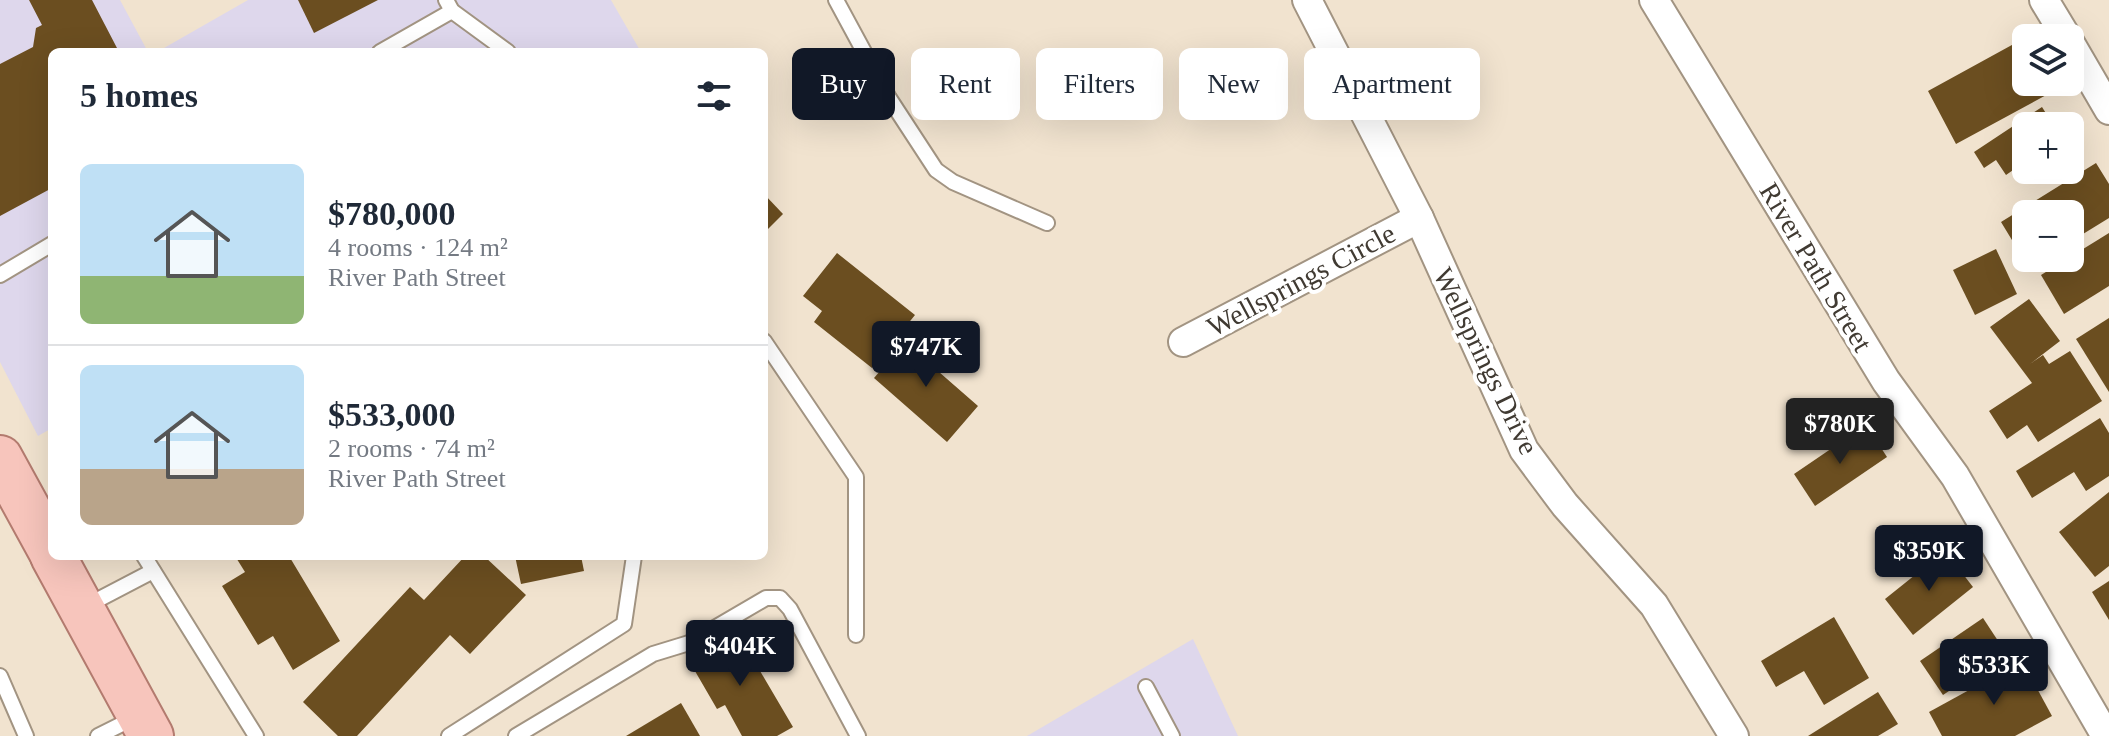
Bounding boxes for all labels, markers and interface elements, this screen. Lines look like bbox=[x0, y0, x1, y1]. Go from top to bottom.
map controls bbox=[2012, 24, 2084, 272]
button: layers bbox=[2012, 24, 2084, 96]
chip: Buy bbox=[792, 48, 895, 120]
chip: Rent bbox=[911, 48, 1020, 120]
chip: Filters bbox=[1036, 48, 1163, 120]
chip: New bbox=[1179, 48, 1288, 120]
chip: Apartment bbox=[1304, 48, 1480, 120]
icon: filters bbox=[692, 74, 736, 118]
text: 5 homes bbox=[80, 77, 198, 114]
button: + bbox=[2012, 112, 2084, 184]
street label: River Path Street bbox=[1753, 177, 1879, 357]
text: $780,000 bbox=[328, 195, 456, 232]
icon: home bbox=[144, 196, 240, 292]
button: − bbox=[2012, 200, 2084, 272]
street label: Wellsprings Circle bbox=[1202, 217, 1400, 343]
text: 4 rooms · 124 m² bbox=[328, 233, 508, 262]
text: River Path Street bbox=[328, 263, 506, 292]
street label: Wellsprings Drive bbox=[1427, 263, 1545, 459]
pin: $747K bbox=[870, 321, 982, 389]
text: $747K bbox=[890, 332, 962, 361]
text: $533,000 bbox=[328, 396, 456, 433]
icon: home bbox=[144, 397, 240, 493]
pin: $780K bbox=[1784, 398, 1896, 466]
text: $780K bbox=[1804, 409, 1876, 438]
text: 2 rooms · 74 m² bbox=[328, 434, 495, 463]
text: River Path Street bbox=[328, 464, 506, 493]
pin: $359K bbox=[1873, 525, 1985, 593]
text: $359K bbox=[1893, 536, 1965, 565]
pin: $404K bbox=[684, 620, 796, 688]
text: $404K bbox=[704, 631, 776, 660]
pin: $533K bbox=[1938, 639, 2050, 707]
text: $533K bbox=[1958, 650, 2030, 679]

